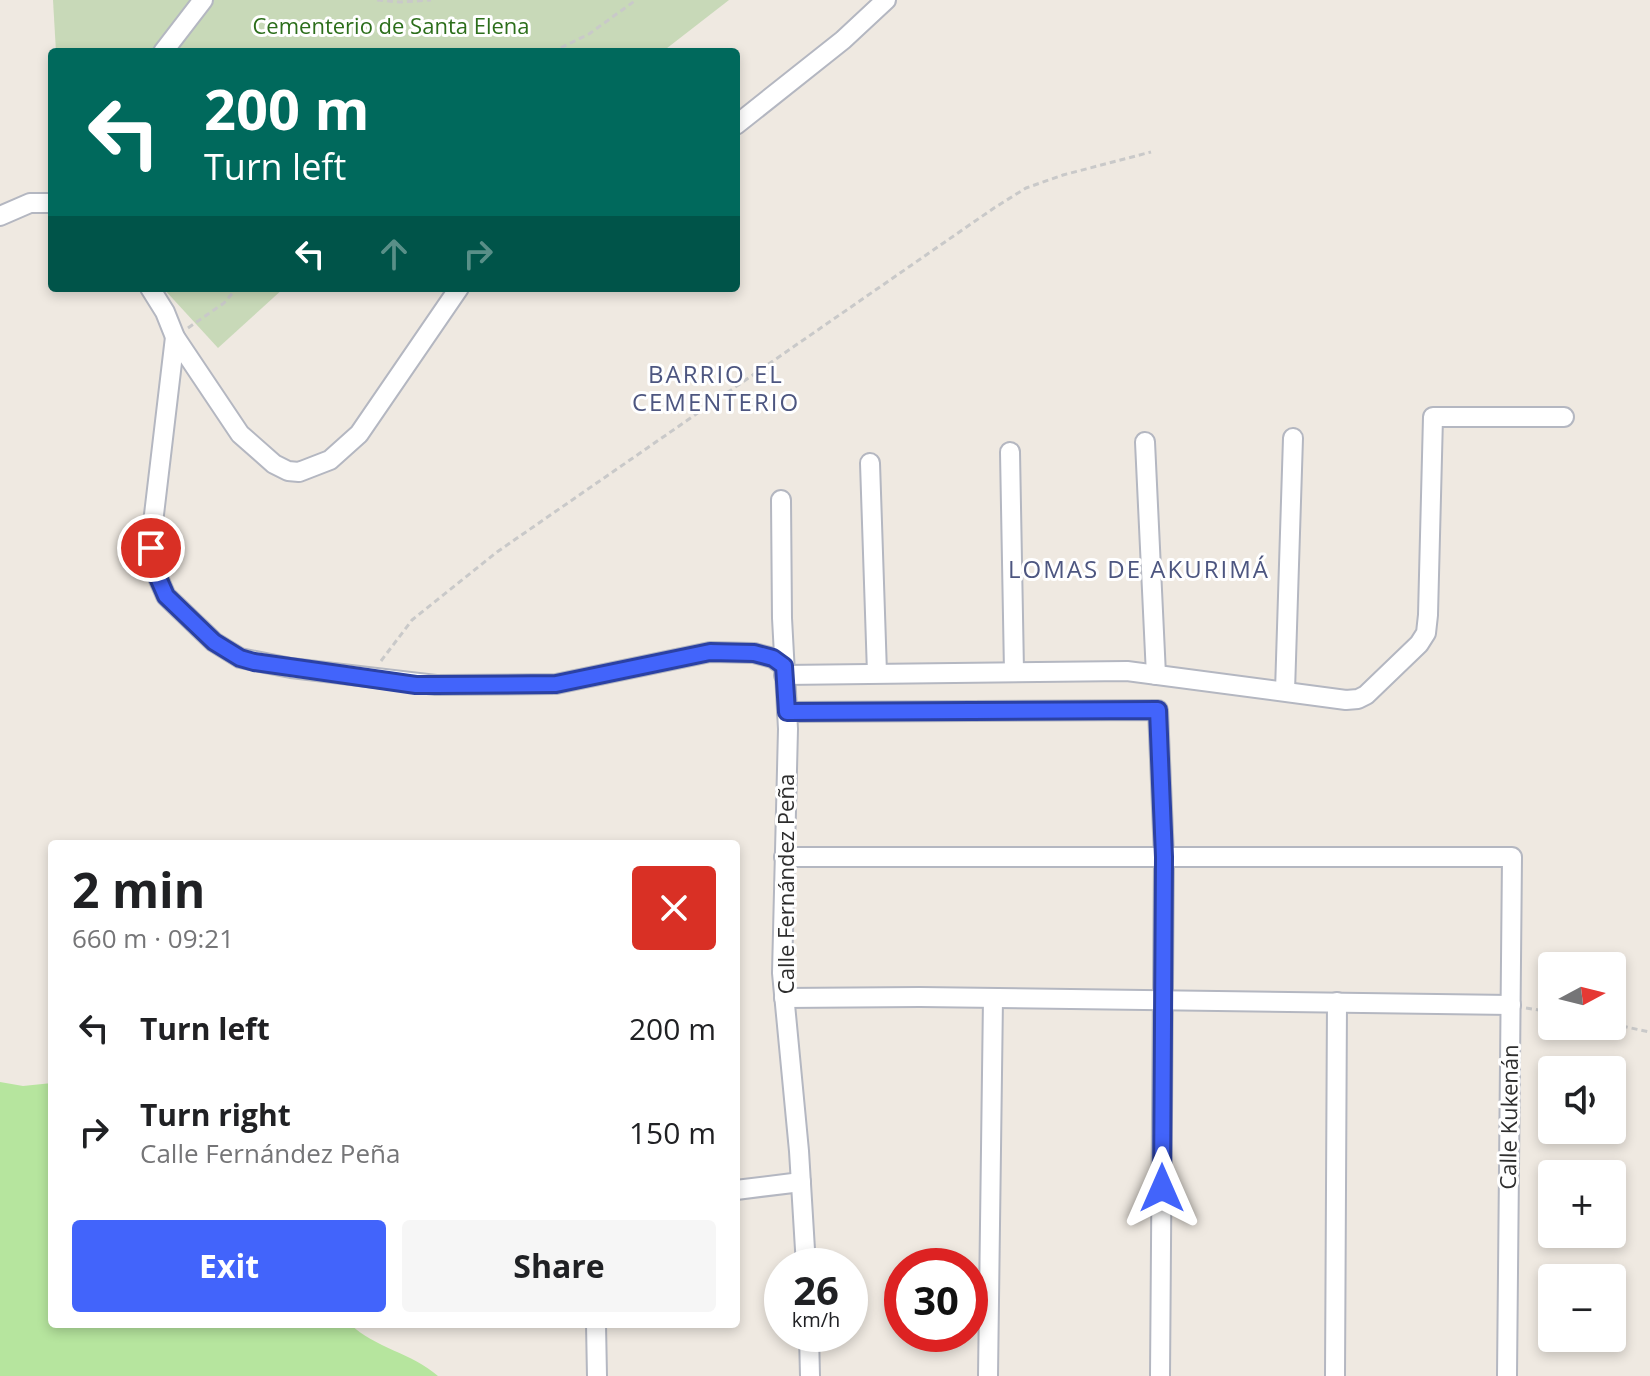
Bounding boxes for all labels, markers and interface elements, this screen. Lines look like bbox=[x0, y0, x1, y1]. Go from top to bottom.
park label: Cementerio de Santa Elena bbox=[252, 10, 530, 40]
text: 200 m bbox=[204, 70, 370, 146]
icon: left bbox=[72, 80, 176, 184]
text: Turn left bbox=[204, 142, 346, 191]
icon: left bbox=[288, 232, 332, 276]
icon: ahead bbox=[372, 232, 416, 276]
icon: right bbox=[456, 232, 500, 276]
district label: BARRIO EL CEMENTERIO bbox=[632, 357, 800, 418]
pin bbox=[117, 514, 185, 582]
icon: arrive bbox=[129, 526, 173, 570]
district label: LOMAS DE AKURIMÁ bbox=[1008, 552, 1270, 585]
street label: Calle Fernández Peña bbox=[770, 774, 800, 994]
text: 2 min bbox=[72, 857, 205, 922]
button: close bbox=[632, 866, 716, 950]
text: 660 m · 09:21 bbox=[72, 920, 234, 956]
north arrow bbox=[1538, 952, 1626, 1040]
map controls bbox=[1538, 952, 1626, 1352]
icon: left bbox=[72, 1006, 116, 1050]
text: Turn left bbox=[140, 1008, 270, 1049]
text: 200 m bbox=[629, 1008, 716, 1049]
street label: Calle Kukenán bbox=[1492, 1044, 1524, 1190]
button: sound bbox=[1538, 1056, 1626, 1144]
text: Turn right bbox=[140, 1094, 291, 1135]
icon: right bbox=[72, 1110, 116, 1154]
text: 150 m bbox=[629, 1112, 716, 1153]
text: Calle Fernández Peña bbox=[140, 1135, 400, 1171]
position arrow bbox=[1120, 1146, 1204, 1230]
button: + bbox=[1538, 1160, 1626, 1248]
button: Exit bbox=[72, 1220, 386, 1312]
button: Share bbox=[402, 1220, 716, 1312]
speed limit sign: 30 bbox=[884, 1248, 988, 1352]
text: 26 bbox=[793, 1262, 839, 1317]
button: − bbox=[1538, 1264, 1626, 1352]
text: km/h bbox=[792, 1306, 840, 1333]

